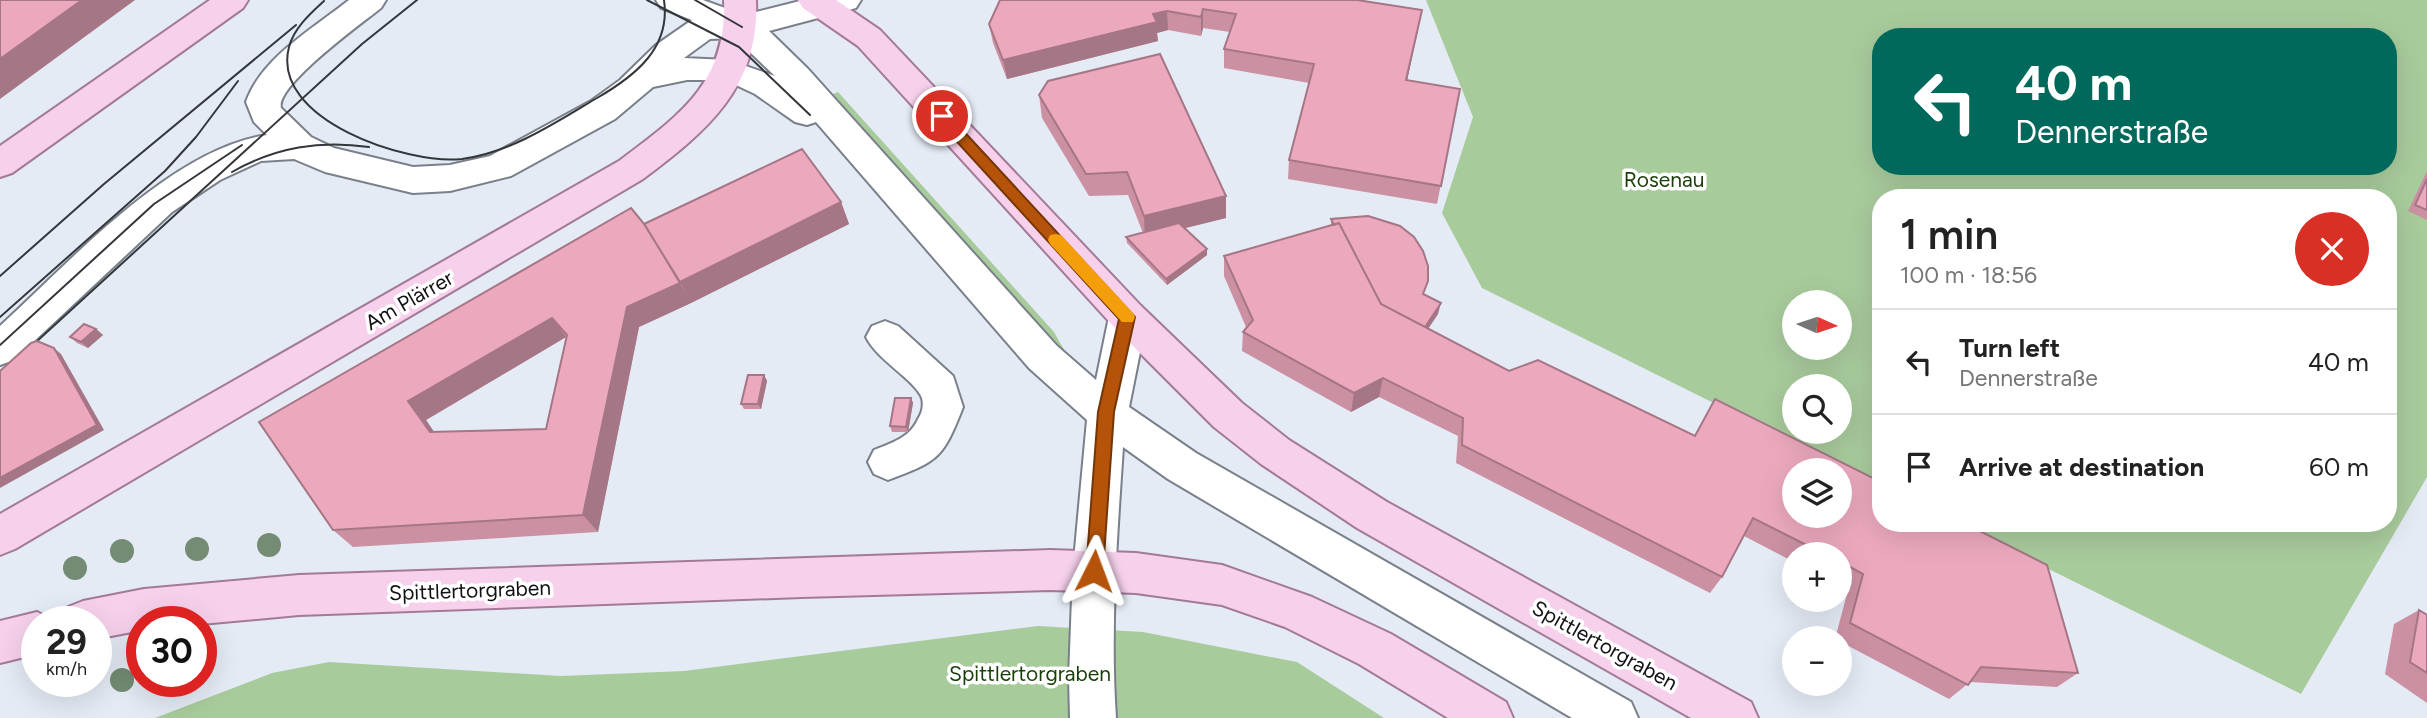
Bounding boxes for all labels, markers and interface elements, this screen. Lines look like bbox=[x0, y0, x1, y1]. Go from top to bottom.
text: 40 m bbox=[2015, 53, 2132, 112]
icon: left bbox=[1900, 56, 1991, 147]
pin bbox=[912, 86, 972, 146]
icon: arrive bbox=[923, 97, 961, 135]
text: Dennerstraße bbox=[2015, 113, 2208, 151]
park label: Rosenau bbox=[1624, 167, 1704, 192]
text: 1 min bbox=[1900, 209, 1998, 260]
button: close bbox=[2295, 212, 2369, 286]
text: 100 m · 18:56 bbox=[1900, 261, 2037, 289]
street label: Am Plärrer bbox=[361, 265, 457, 335]
north arrow bbox=[1782, 290, 1852, 360]
map controls bbox=[1782, 290, 1852, 696]
text: Turn left bbox=[1959, 332, 2060, 364]
icon: left bbox=[1900, 343, 1938, 381]
text: 40 m bbox=[2308, 346, 2369, 378]
text: Dennerstraße bbox=[1959, 364, 2098, 392]
button: search bbox=[1782, 374, 1852, 444]
icon: arrive bbox=[1900, 448, 1938, 486]
text: Arrive at destination bbox=[1959, 451, 2204, 483]
text: 60 m bbox=[2309, 451, 2369, 483]
button: layers bbox=[1782, 458, 1852, 528]
position arrow bbox=[1057, 534, 1131, 608]
button: + bbox=[1782, 542, 1852, 612]
street label: Spittlertorgraben bbox=[389, 575, 551, 605]
street label: Spittlertorgraben bbox=[1528, 595, 1682, 695]
speed limit sign: 30 bbox=[126, 606, 217, 697]
text: 29 bbox=[46, 621, 87, 663]
button: − bbox=[1782, 626, 1852, 696]
text: km/h bbox=[46, 658, 87, 680]
park label: Spittlertorgraben bbox=[949, 661, 1111, 686]

